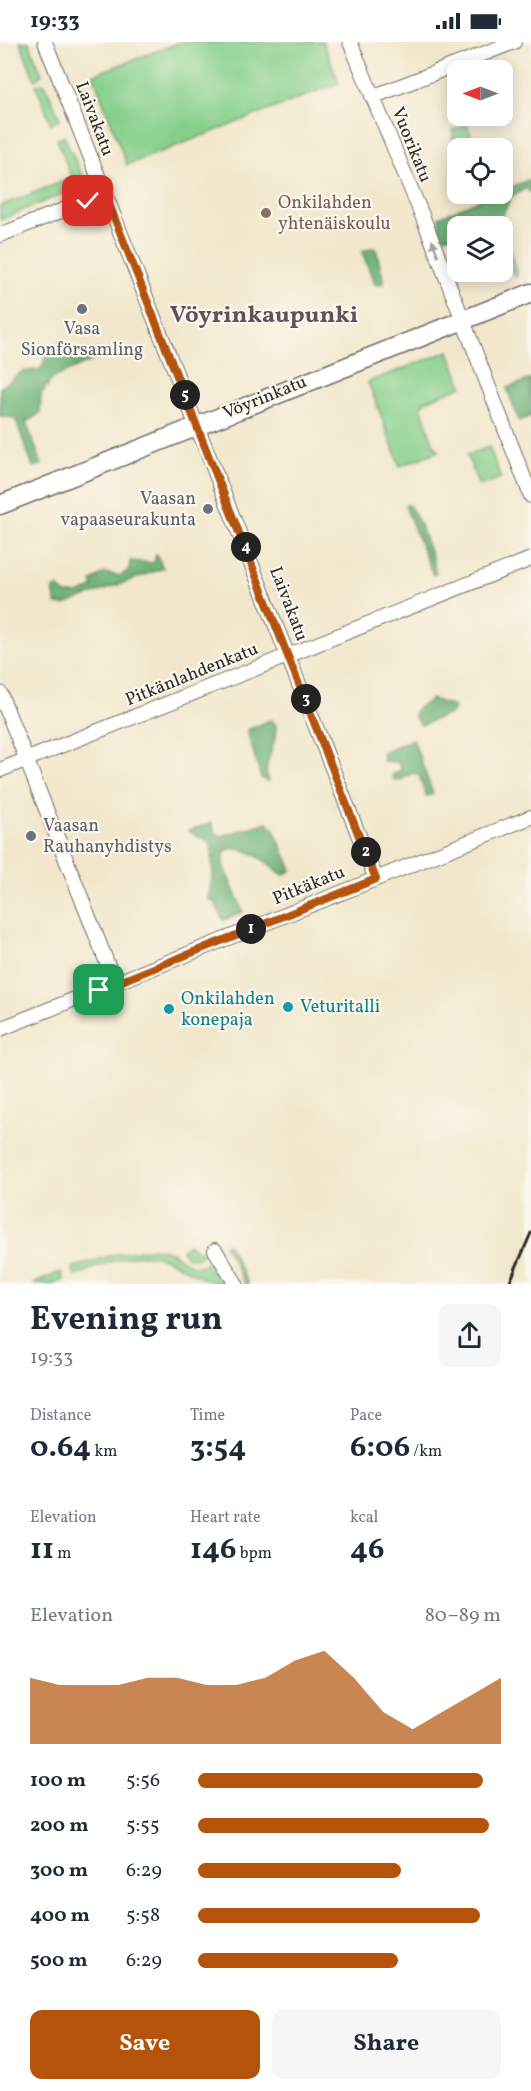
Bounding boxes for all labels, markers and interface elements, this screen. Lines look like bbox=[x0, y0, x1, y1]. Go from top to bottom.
text: 19:33 bbox=[30, 6, 80, 37]
north arrow bbox=[447, 60, 513, 126]
map controls bbox=[447, 60, 513, 282]
street label: Laivakatu bbox=[68, 78, 120, 160]
street label: Vuorikatu bbox=[385, 104, 437, 186]
button: locate bbox=[447, 138, 513, 204]
pin bbox=[62, 175, 113, 226]
icon: check bbox=[71, 184, 104, 217]
place label: Onkilahden yhtenäiskoulu bbox=[278, 191, 391, 237]
marker: Onkilahden yhtenäiskoulu bbox=[259, 206, 273, 220]
button: layers bbox=[447, 216, 513, 282]
one-way arrow bbox=[429, 238, 439, 256]
district label: Vöyrinkaupunki bbox=[170, 299, 358, 333]
marker: Vasa Sionförsamling bbox=[75, 302, 89, 316]
place label: Vasa Sionförsamling bbox=[21, 317, 143, 363]
street label: Vöyrinkatu bbox=[219, 370, 311, 426]
pin: 5 bbox=[170, 380, 200, 410]
text: 5 bbox=[181, 384, 189, 406]
place label: Vaasan vapaaseurakunta bbox=[60, 487, 196, 533]
marker: Vaasan vapaaseurakunta bbox=[201, 502, 215, 516]
pin: 4 bbox=[231, 532, 261, 562]
text: 4 bbox=[241, 536, 251, 558]
street label: Laivakatu bbox=[262, 563, 314, 645]
street label: Pitkänlahdenkatu bbox=[122, 637, 262, 713]
pin: 3 bbox=[291, 684, 321, 714]
text: 3 bbox=[302, 688, 310, 710]
place label: Vaasan Rauhanyhdistys bbox=[43, 814, 172, 860]
marker: Vaasan Rauhanyhdistys bbox=[24, 829, 38, 843]
pin: 2 bbox=[351, 837, 381, 867]
text: 2 bbox=[362, 841, 370, 863]
street label: Pitkäkatu bbox=[269, 860, 349, 912]
pin: 1 bbox=[236, 914, 266, 944]
text: 1 bbox=[248, 918, 254, 940]
pin bbox=[73, 964, 124, 1015]
icon: arrive bbox=[82, 973, 115, 1006]
place label: Onkilahden konepaja bbox=[181, 987, 275, 1033]
place label: Veturitalli bbox=[300, 995, 380, 1020]
marker: Veturitalli bbox=[281, 1000, 295, 1014]
marker: Onkilahden konepaja bbox=[162, 1002, 176, 1016]
text: Evening run bbox=[30, 1298, 223, 1344]
button: share bbox=[438, 1304, 501, 1367]
text: 19:33 bbox=[30, 1344, 73, 1372]
text: Distance bbox=[30, 1405, 91, 1427]
text: Time bbox=[190, 1405, 225, 1427]
text: Pace bbox=[350, 1405, 382, 1427]
text: 0.64 bbox=[30, 1427, 91, 1469]
text: 3:54 bbox=[190, 1427, 246, 1469]
text: 6:06 bbox=[350, 1427, 410, 1469]
text: km bbox=[91, 1441, 117, 1463]
text: /km bbox=[410, 1441, 442, 1463]
text: Elevation bbox=[30, 1507, 97, 1529]
text: Heart rate bbox=[190, 1507, 261, 1529]
text: kcal bbox=[350, 1507, 378, 1529]
text: 11 bbox=[30, 1529, 54, 1571]
text: 146 bbox=[190, 1529, 237, 1571]
text: 46 bbox=[350, 1529, 385, 1571]
text: m bbox=[54, 1543, 72, 1565]
text: bpm bbox=[237, 1543, 272, 1565]
text: Elevation bbox=[30, 1602, 113, 1630]
text: 80–89 m bbox=[425, 1602, 501, 1630]
text: 100 m bbox=[30, 1767, 86, 1795]
text: 5:56 bbox=[126, 1767, 160, 1795]
text: 200 m bbox=[30, 1812, 88, 1840]
text: 5:55 bbox=[126, 1812, 160, 1840]
text: 300 m bbox=[30, 1857, 88, 1885]
text: 6:29 bbox=[126, 1857, 162, 1885]
text: 400 m bbox=[30, 1902, 90, 1930]
text: 5:58 bbox=[126, 1902, 160, 1930]
text: 500 m bbox=[30, 1947, 88, 1975]
text: 6:29 bbox=[126, 1947, 162, 1975]
button: Save bbox=[30, 2010, 260, 2079]
button: Share bbox=[272, 2010, 501, 2079]

